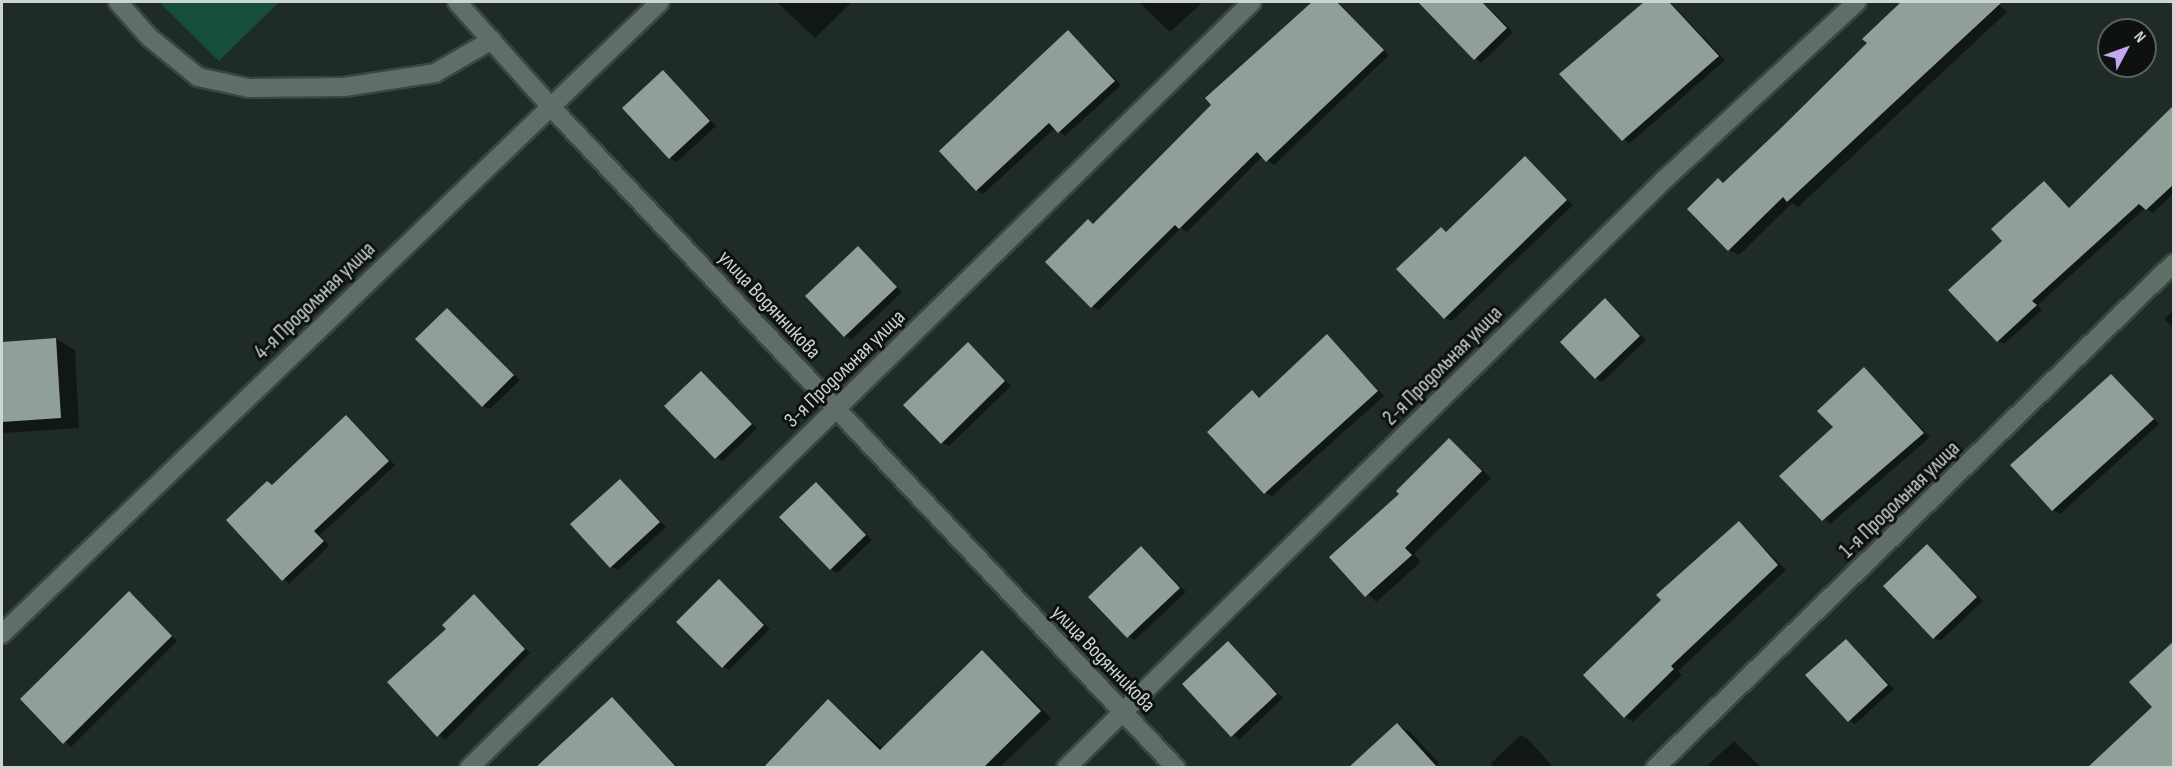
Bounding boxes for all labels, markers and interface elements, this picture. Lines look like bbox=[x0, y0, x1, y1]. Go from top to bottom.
north arrow bbox=[2097, 18, 2157, 78]
text: N bbox=[2129, 28, 2149, 47]
street label: 4-я Продольная улица bbox=[249, 237, 381, 365]
street label: улица Водянникова bbox=[712, 246, 826, 364]
street label: 2-я Продольная улица bbox=[1378, 301, 1508, 431]
street label: 3-я Продольная улица bbox=[779, 305, 911, 433]
street label: 1-я Продольная улица bbox=[1835, 436, 1965, 564]
street label: улица Водянникова bbox=[1046, 600, 1160, 718]

